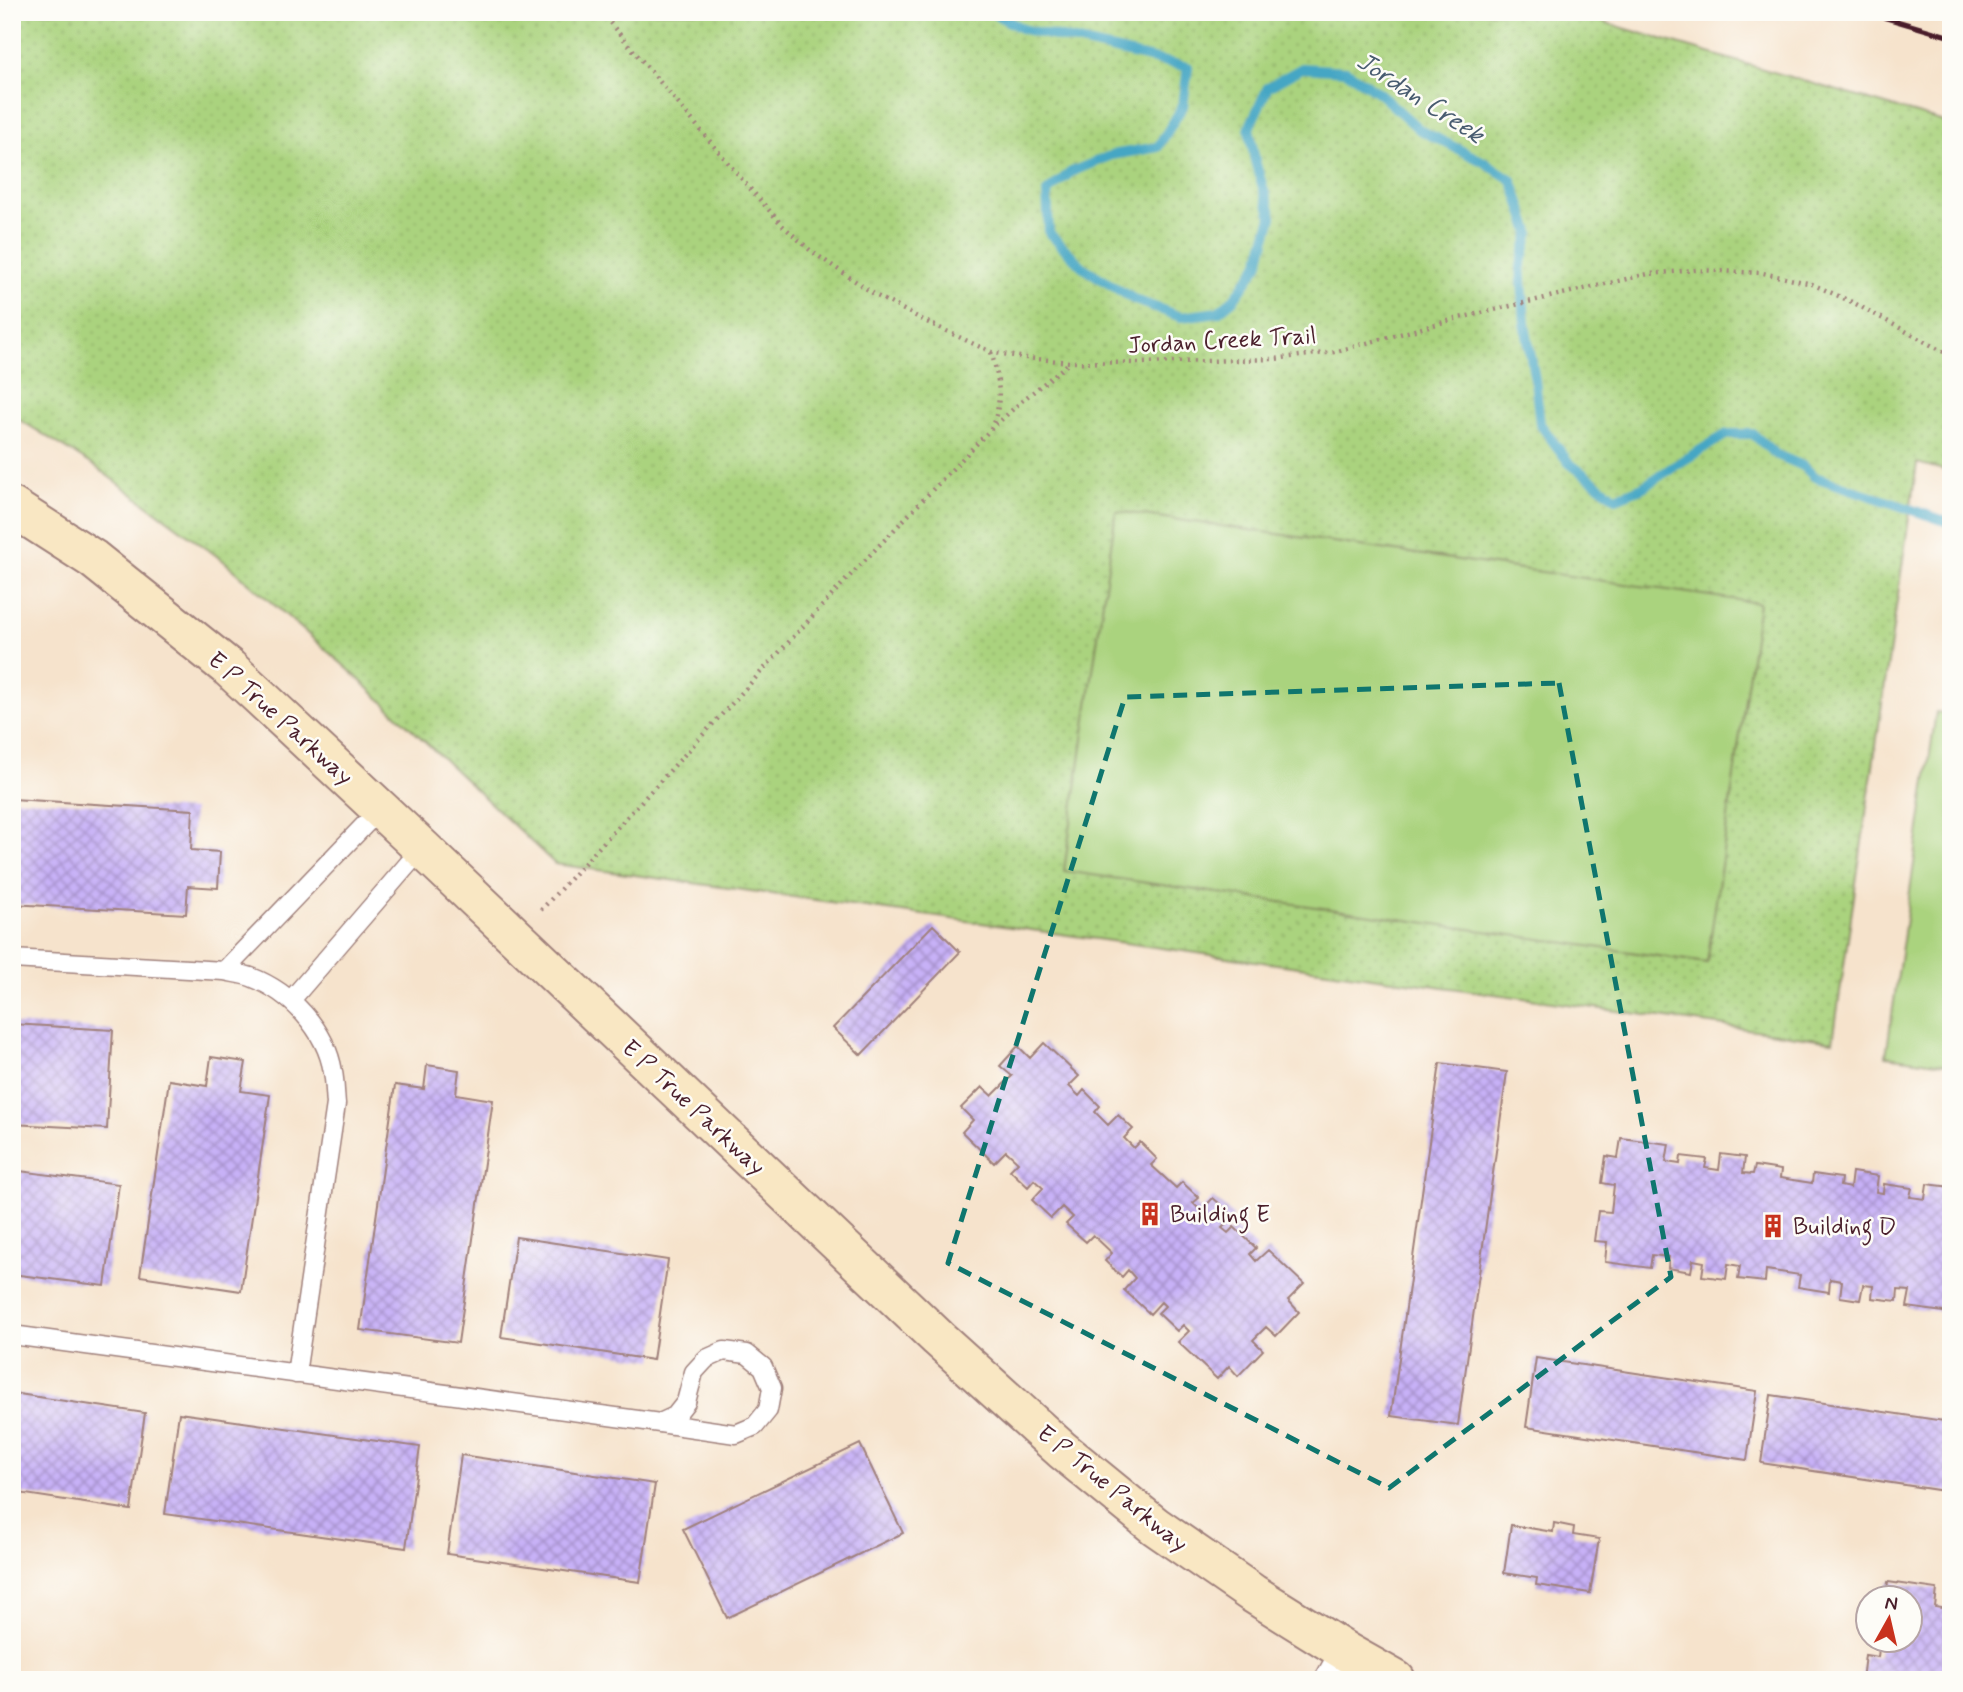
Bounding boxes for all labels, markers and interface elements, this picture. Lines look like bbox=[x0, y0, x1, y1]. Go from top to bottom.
water label: Jordan Creek bbox=[1350, 45, 1492, 154]
street label: Jordan Creek Trail bbox=[1127, 321, 1317, 362]
street label: E P True Parkway bbox=[201, 646, 359, 793]
street label: E P True Parkway bbox=[615, 1033, 771, 1183]
building icon: Building E bbox=[1136, 1200, 1164, 1228]
place label: Building E bbox=[1170, 1200, 1270, 1234]
building icon: Building D bbox=[1759, 1212, 1787, 1240]
place label: Building D bbox=[1793, 1212, 1897, 1246]
street label: E P True Parkway bbox=[1030, 1419, 1194, 1560]
north arrow bbox=[1854, 1584, 1924, 1654]
text: N bbox=[1883, 1590, 1899, 1617]

